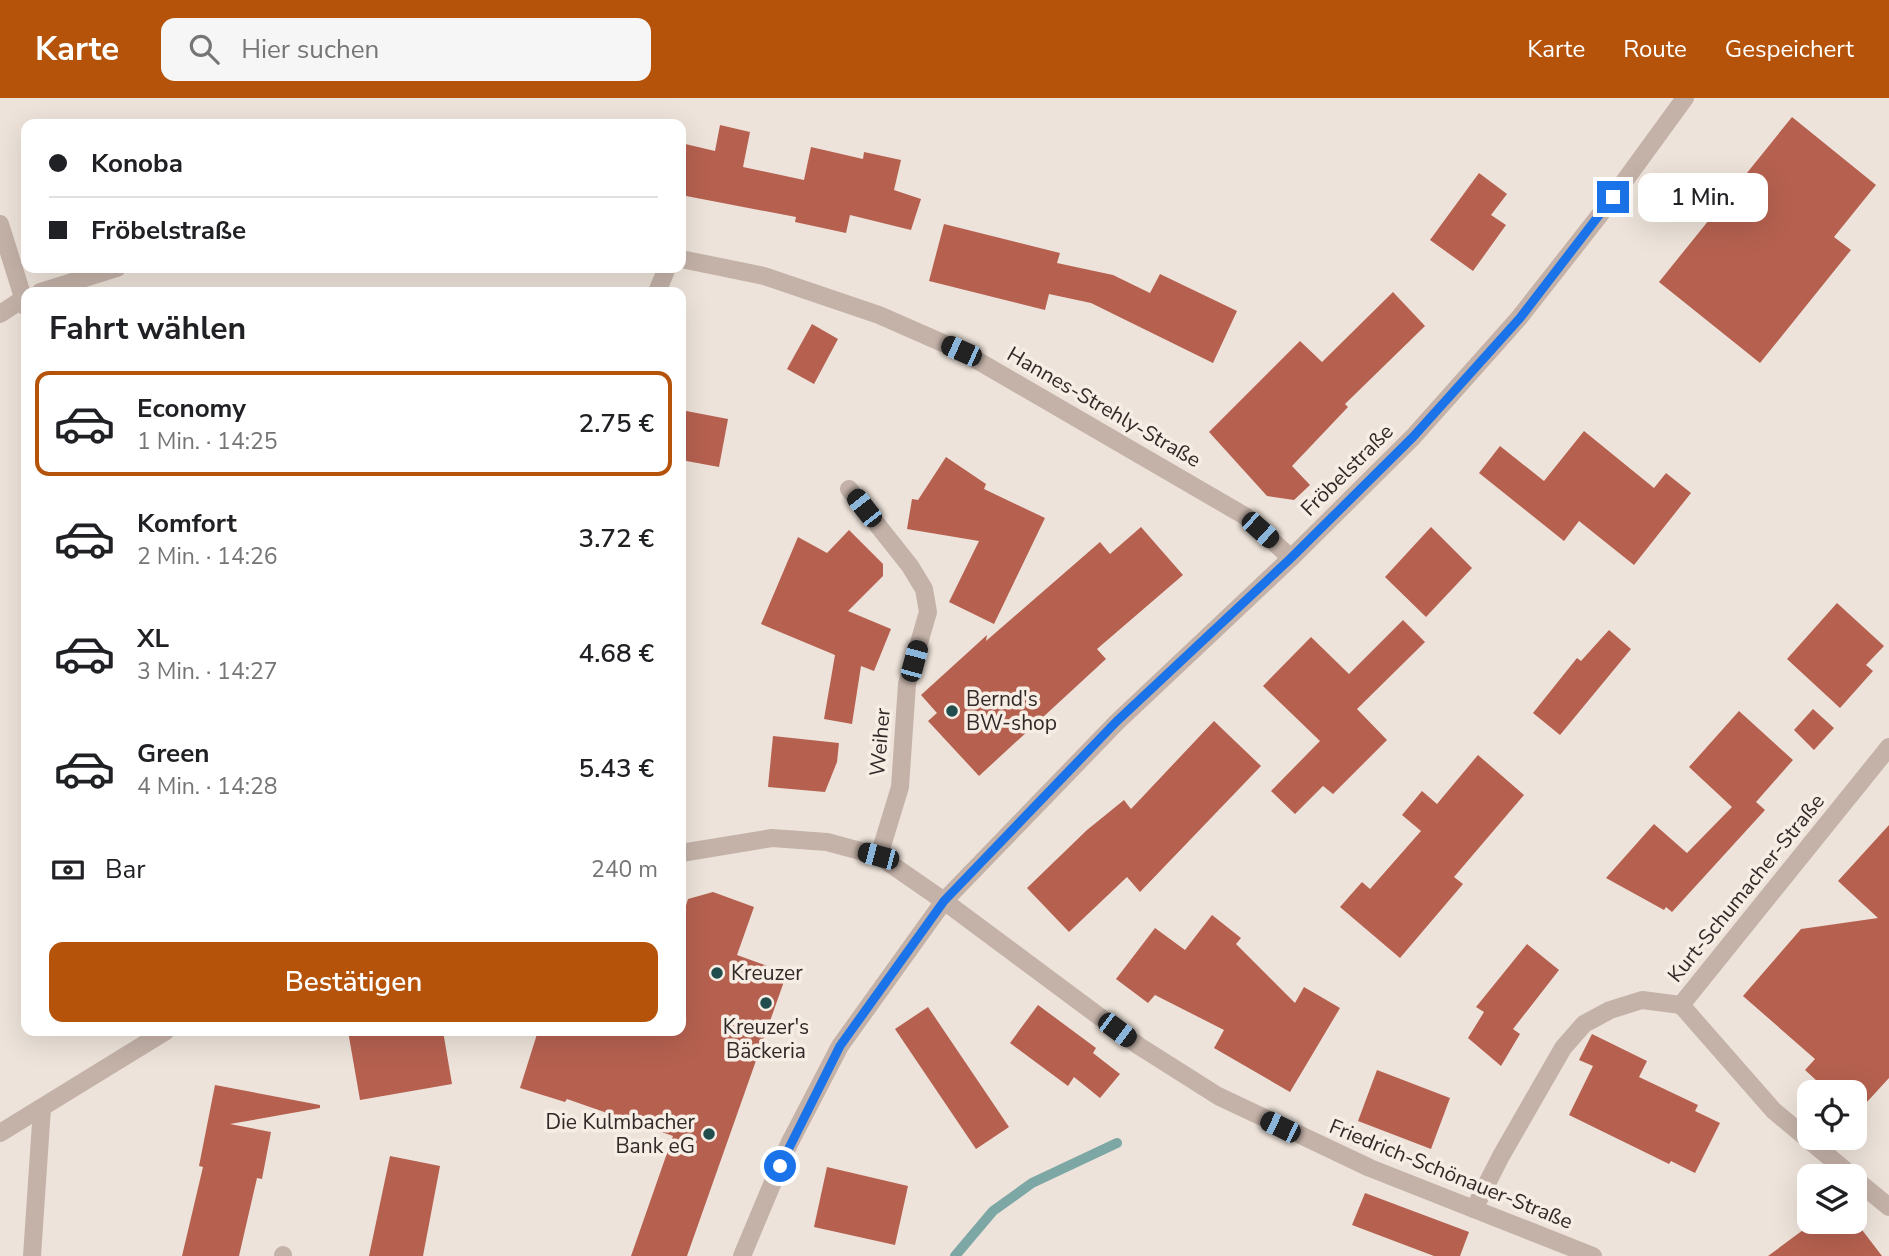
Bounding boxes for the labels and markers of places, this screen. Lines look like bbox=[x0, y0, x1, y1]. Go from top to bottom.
place label: Bernd's BW-shop bbox=[966, 685, 1057, 737]
marker: Bernd's BW-shop bbox=[944, 703, 960, 719]
place label: Kreuzer bbox=[731, 959, 803, 987]
marker: Kreuzer bbox=[709, 965, 725, 981]
marker: Kreuzer's Bäckeria bbox=[758, 995, 774, 1011]
place label: Kreuzer's Bäckeria bbox=[723, 1013, 809, 1065]
place label: Die Kulmbacher Bank eG bbox=[545, 1108, 695, 1160]
marker: Die Kulmbacher Bank eG bbox=[701, 1126, 717, 1142]

